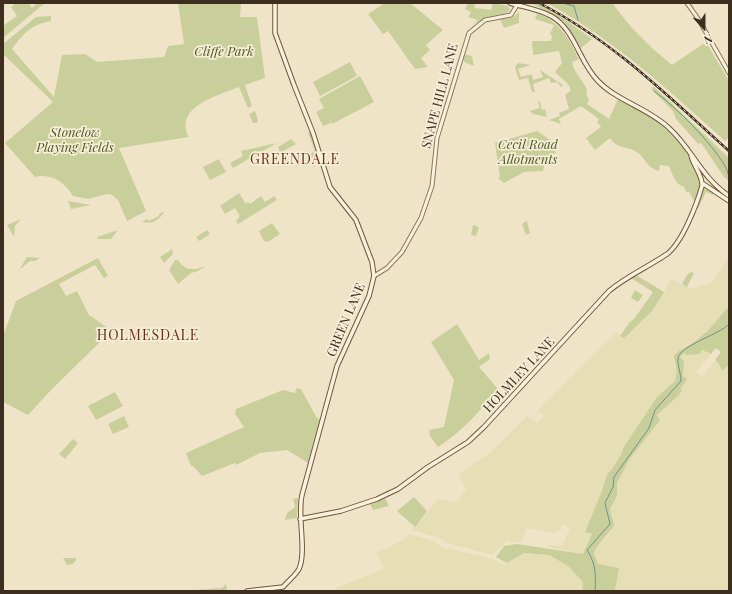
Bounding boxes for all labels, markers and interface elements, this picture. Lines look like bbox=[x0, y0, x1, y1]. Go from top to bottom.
north arrow bbox=[684, 8, 724, 48]
text: N bbox=[702, 31, 715, 48]
street label: SNAPE HILL LANE bbox=[418, 42, 462, 150]
park label: Cliffe Park bbox=[194, 44, 254, 60]
park label: Stonelow Playing Fields bbox=[36, 125, 114, 156]
park label: Cecil Road Allotments bbox=[498, 137, 558, 168]
district label: GREENDALE bbox=[250, 152, 340, 168]
street label: GREEN LANE bbox=[323, 281, 369, 359]
district label: HOLMESDALE bbox=[97, 328, 199, 344]
street label: HOLMLEY LANE bbox=[480, 334, 558, 416]

